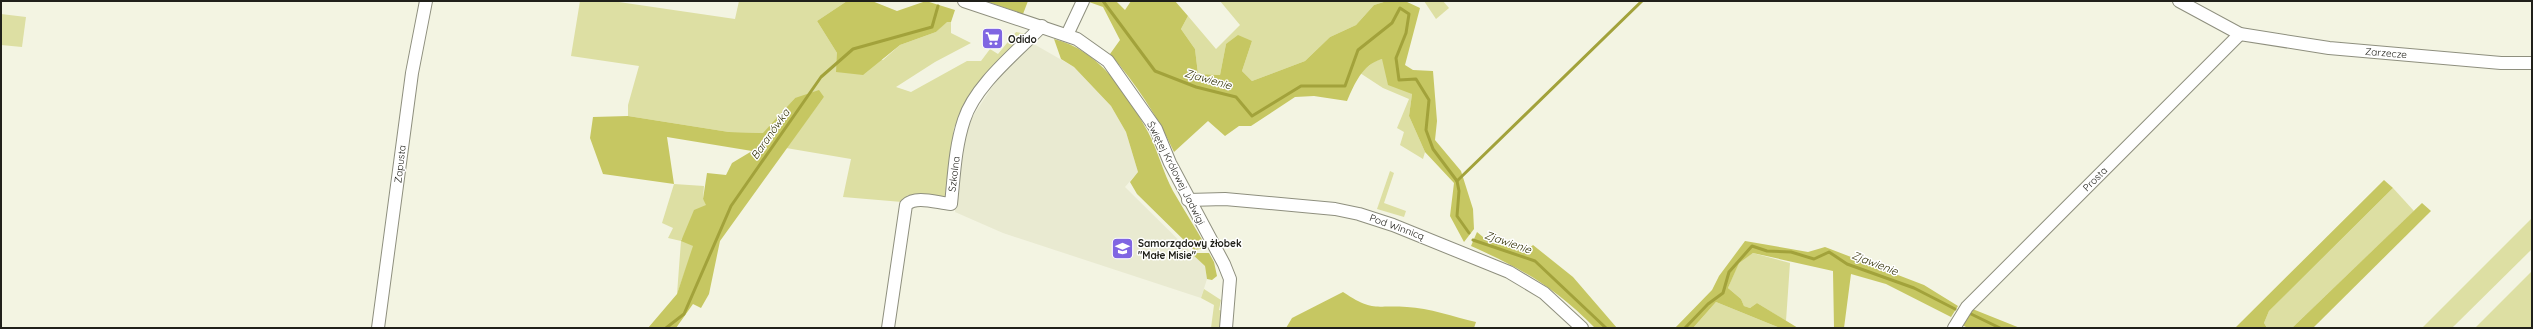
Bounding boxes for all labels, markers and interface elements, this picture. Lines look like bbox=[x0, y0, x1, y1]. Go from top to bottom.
supermarket icon: Odido bbox=[979, 26, 1005, 52]
place label: Odido bbox=[1008, 33, 1037, 46]
street label: Zarzecze bbox=[2364, 45, 2408, 61]
water label: Zjawienie bbox=[1183, 66, 1234, 93]
water label: Baranówka bbox=[748, 105, 793, 162]
street label: Świętej Królowej Jadwigi bbox=[1144, 119, 1208, 227]
street label: Zapusta bbox=[391, 144, 409, 184]
street label: Szkolna bbox=[945, 155, 963, 193]
street label: Prosta bbox=[2080, 164, 2110, 194]
street label: Pod Winnicą bbox=[1368, 211, 1426, 243]
water label: Zjawienie bbox=[1483, 227, 1534, 257]
school or university icon: Samorządowy żłobek "Małe Misie" bbox=[1109, 236, 1135, 262]
place label: Samorządowy żłobek "Małe Misie" bbox=[1138, 237, 1242, 262]
water label: Zjawienie bbox=[1850, 248, 1901, 278]

